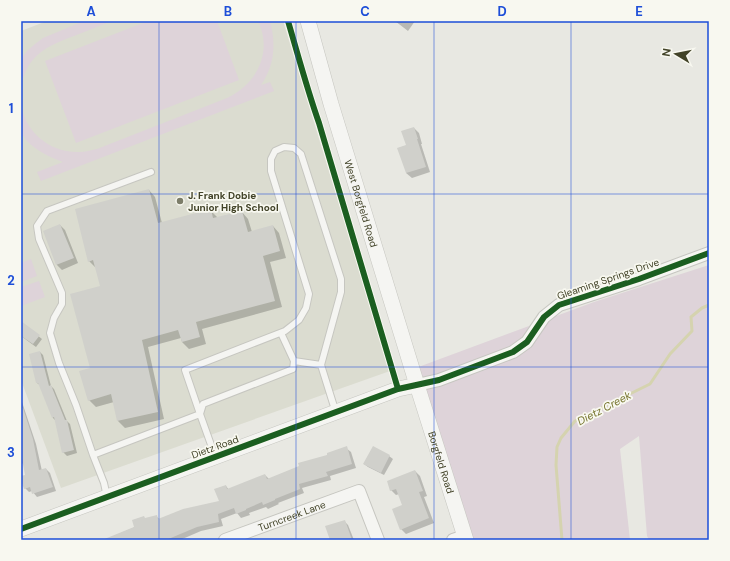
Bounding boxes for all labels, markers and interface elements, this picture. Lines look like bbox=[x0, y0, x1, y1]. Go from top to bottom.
text: A bbox=[86, 3, 96, 20]
text: B bbox=[224, 3, 232, 20]
text: C bbox=[360, 3, 370, 20]
text: D bbox=[497, 3, 507, 20]
text: E bbox=[635, 3, 643, 20]
north arrow bbox=[656, 34, 696, 74]
text: N bbox=[659, 47, 674, 57]
text: 1 bbox=[9, 100, 13, 117]
street label: West Borgfeld Road bbox=[342, 158, 381, 249]
place label: J. Frank Dobie Junior High School bbox=[188, 189, 279, 214]
marker: J. Frank Dobie Junior High School bbox=[175, 196, 185, 206]
street label: Gleaming Springs Drive bbox=[555, 255, 661, 303]
text: 2 bbox=[7, 272, 15, 289]
water label: Dietz Creek bbox=[575, 388, 634, 428]
street label: Borgfeld Road bbox=[425, 430, 457, 495]
street label: Dietz Road bbox=[190, 432, 240, 462]
text: 3 bbox=[7, 444, 15, 461]
street label: Turncreek Lane bbox=[256, 497, 327, 534]

